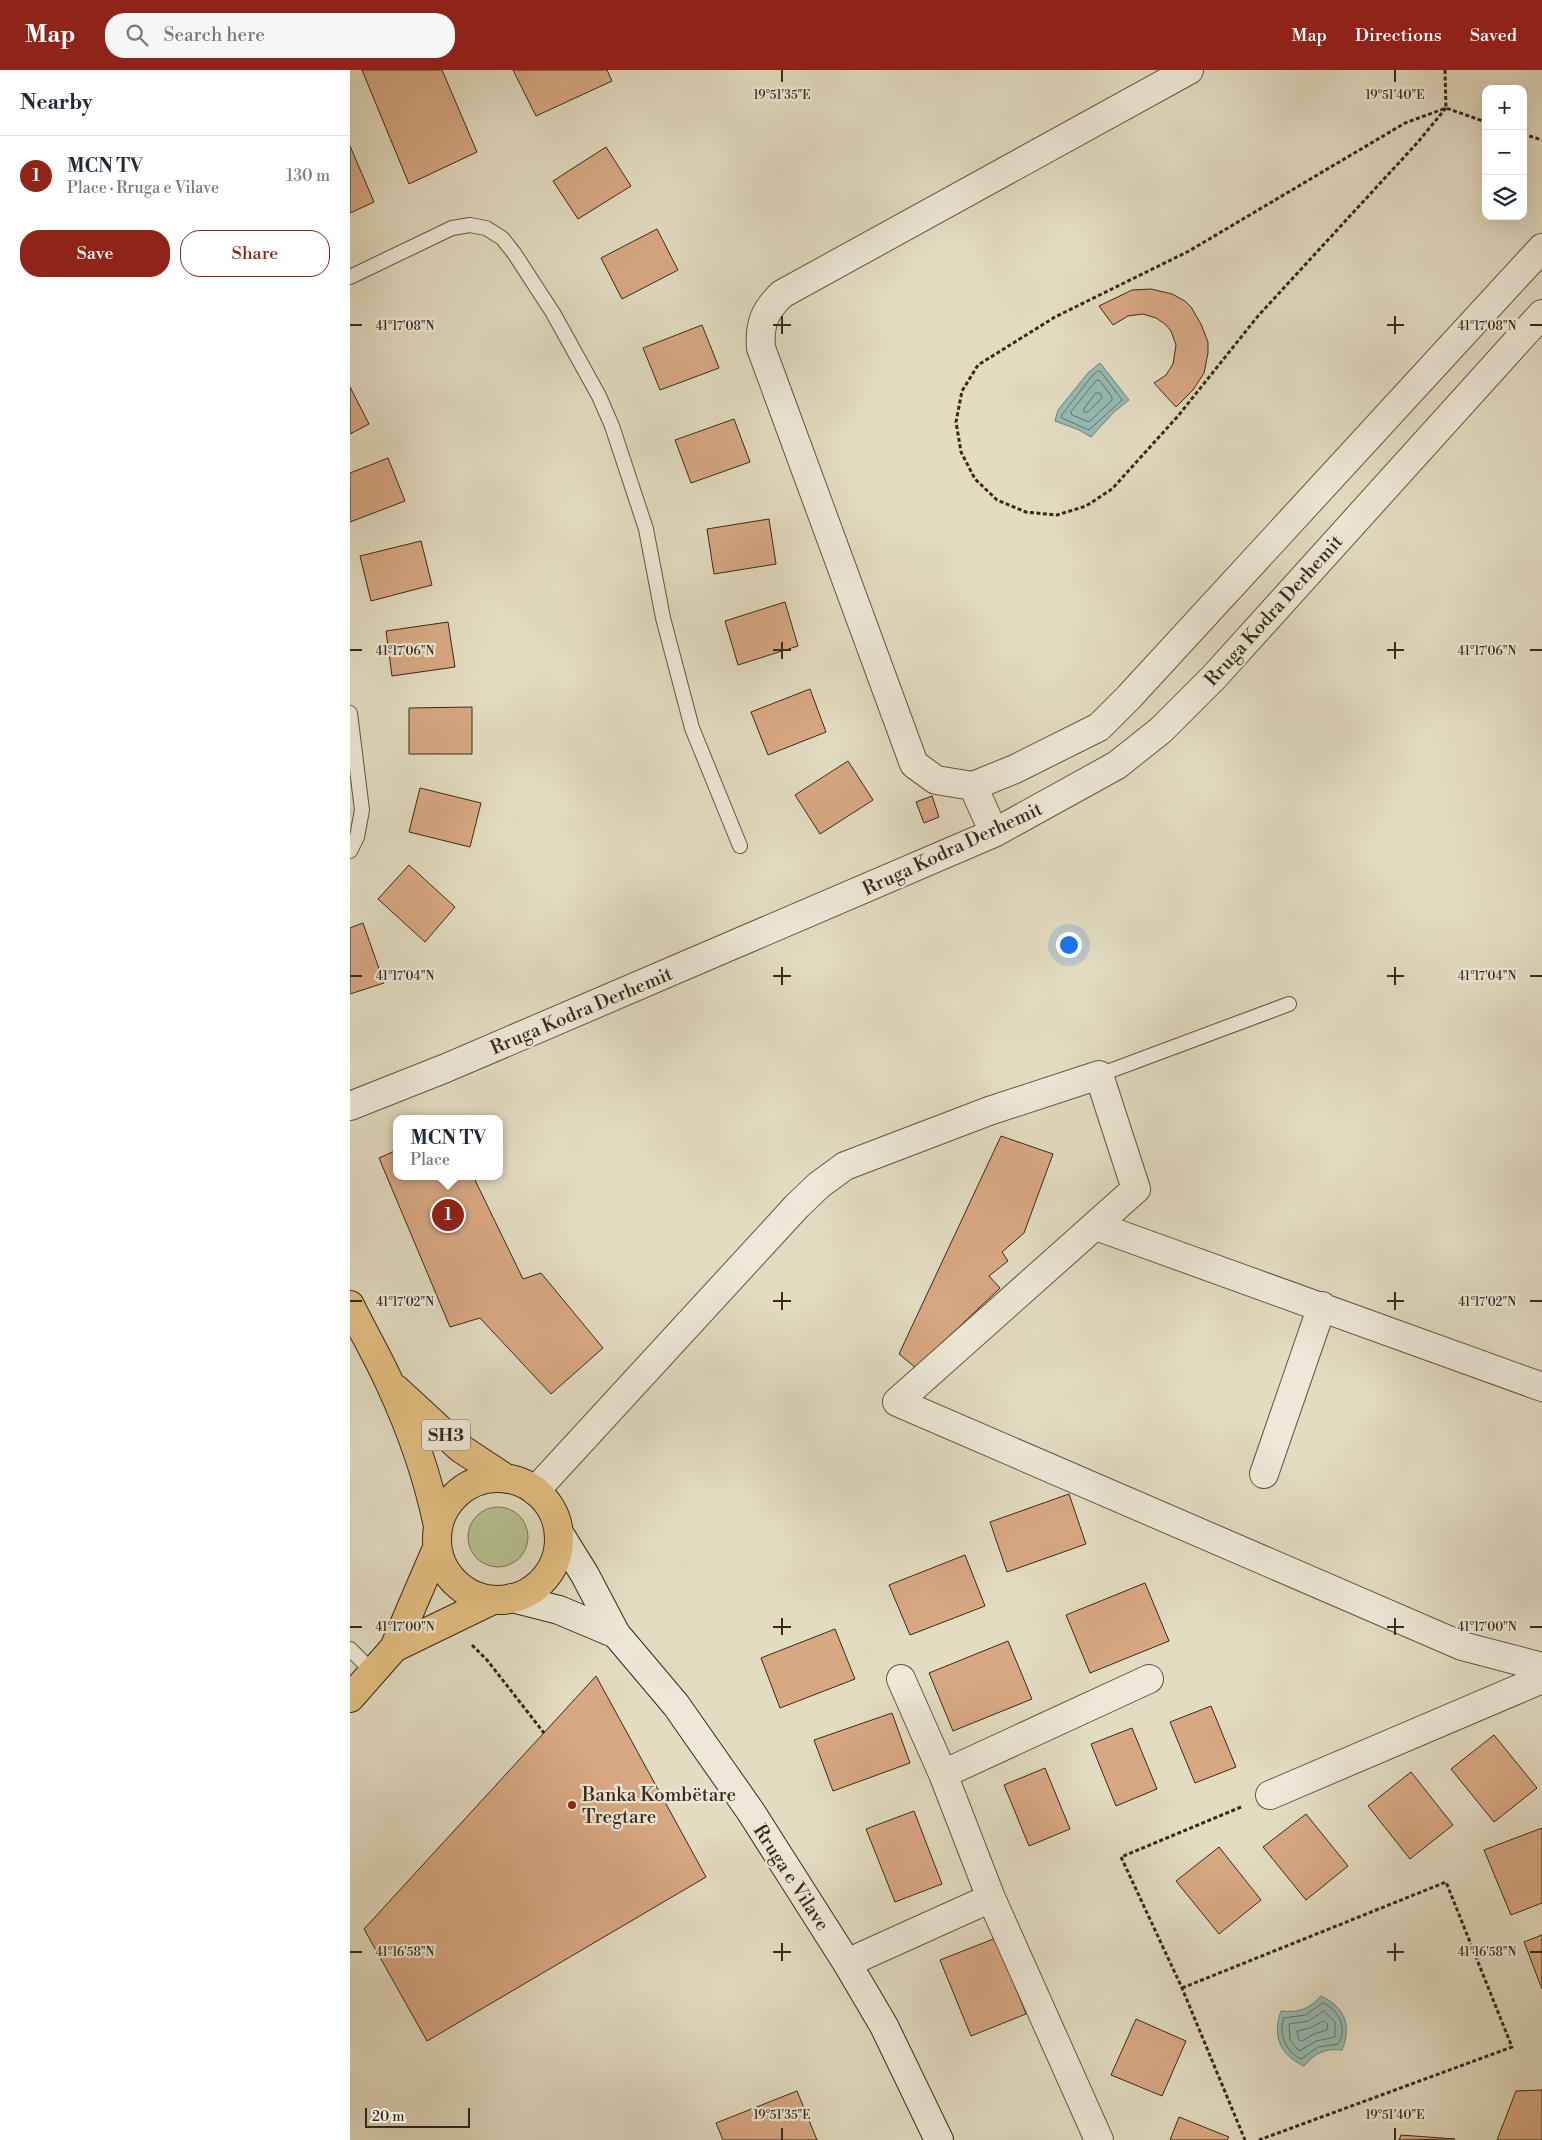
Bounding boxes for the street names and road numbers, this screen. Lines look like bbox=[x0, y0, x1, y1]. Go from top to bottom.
street label: Rruga Kodra Derhemit bbox=[1199, 530, 1348, 691]
street label: Rruga Kodra Derhemit bbox=[859, 797, 1046, 901]
street label: Rruga Kodra Derhemit bbox=[487, 962, 676, 1060]
road number: SH3 bbox=[422, 1420, 470, 1450]
street label: Rruga e Vilave bbox=[748, 1820, 835, 1935]

